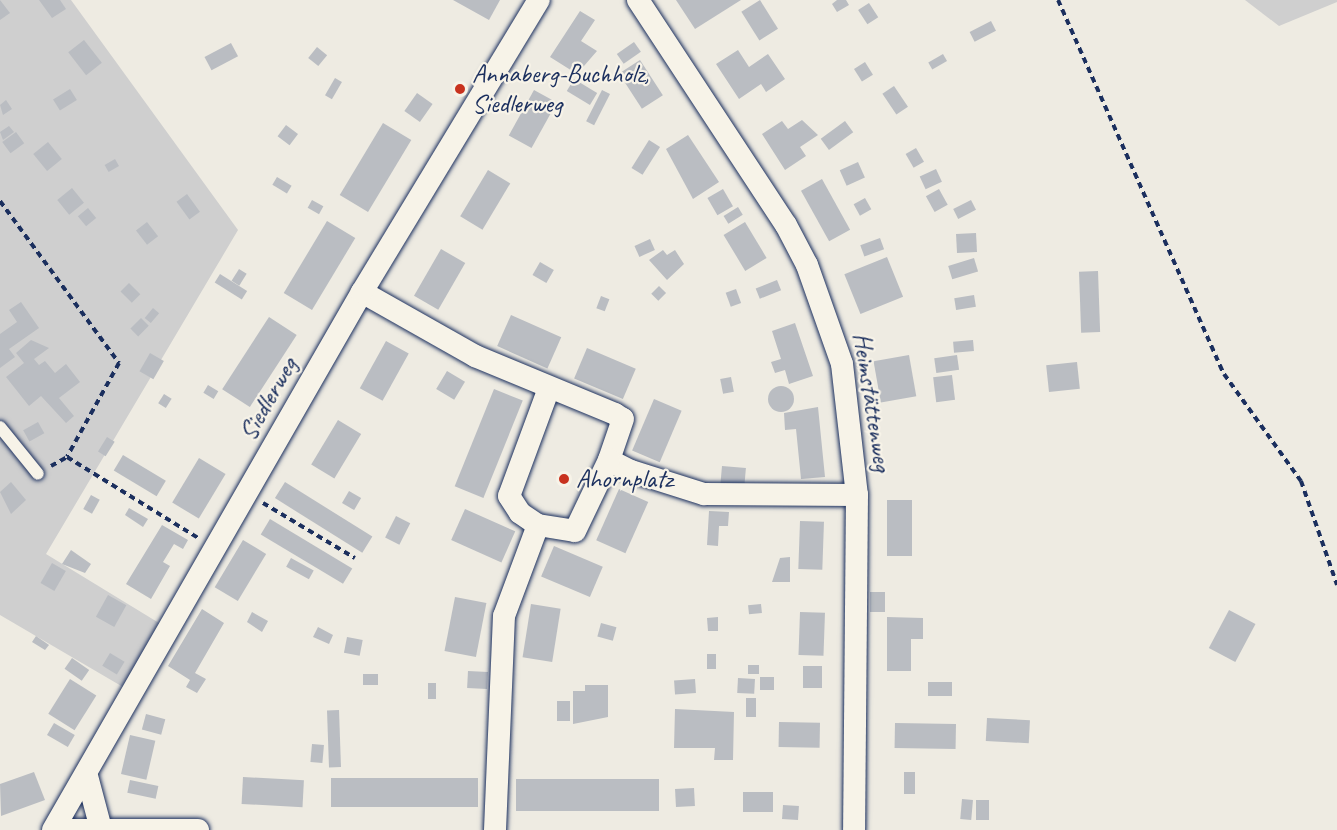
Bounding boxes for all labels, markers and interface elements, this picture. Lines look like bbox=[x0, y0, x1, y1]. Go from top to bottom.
place label: Annaberg-Buchholz, Siedlerweg bbox=[472, 58, 649, 119]
marker: Annaberg-Buchholz, Siedlerweg bbox=[453, 82, 467, 96]
street label: Heimstättenweg bbox=[846, 331, 898, 473]
street label: Siedlerweg bbox=[232, 352, 304, 446]
place label: Ahornplatz bbox=[576, 463, 673, 495]
marker: Ahornplatz bbox=[557, 472, 571, 486]

